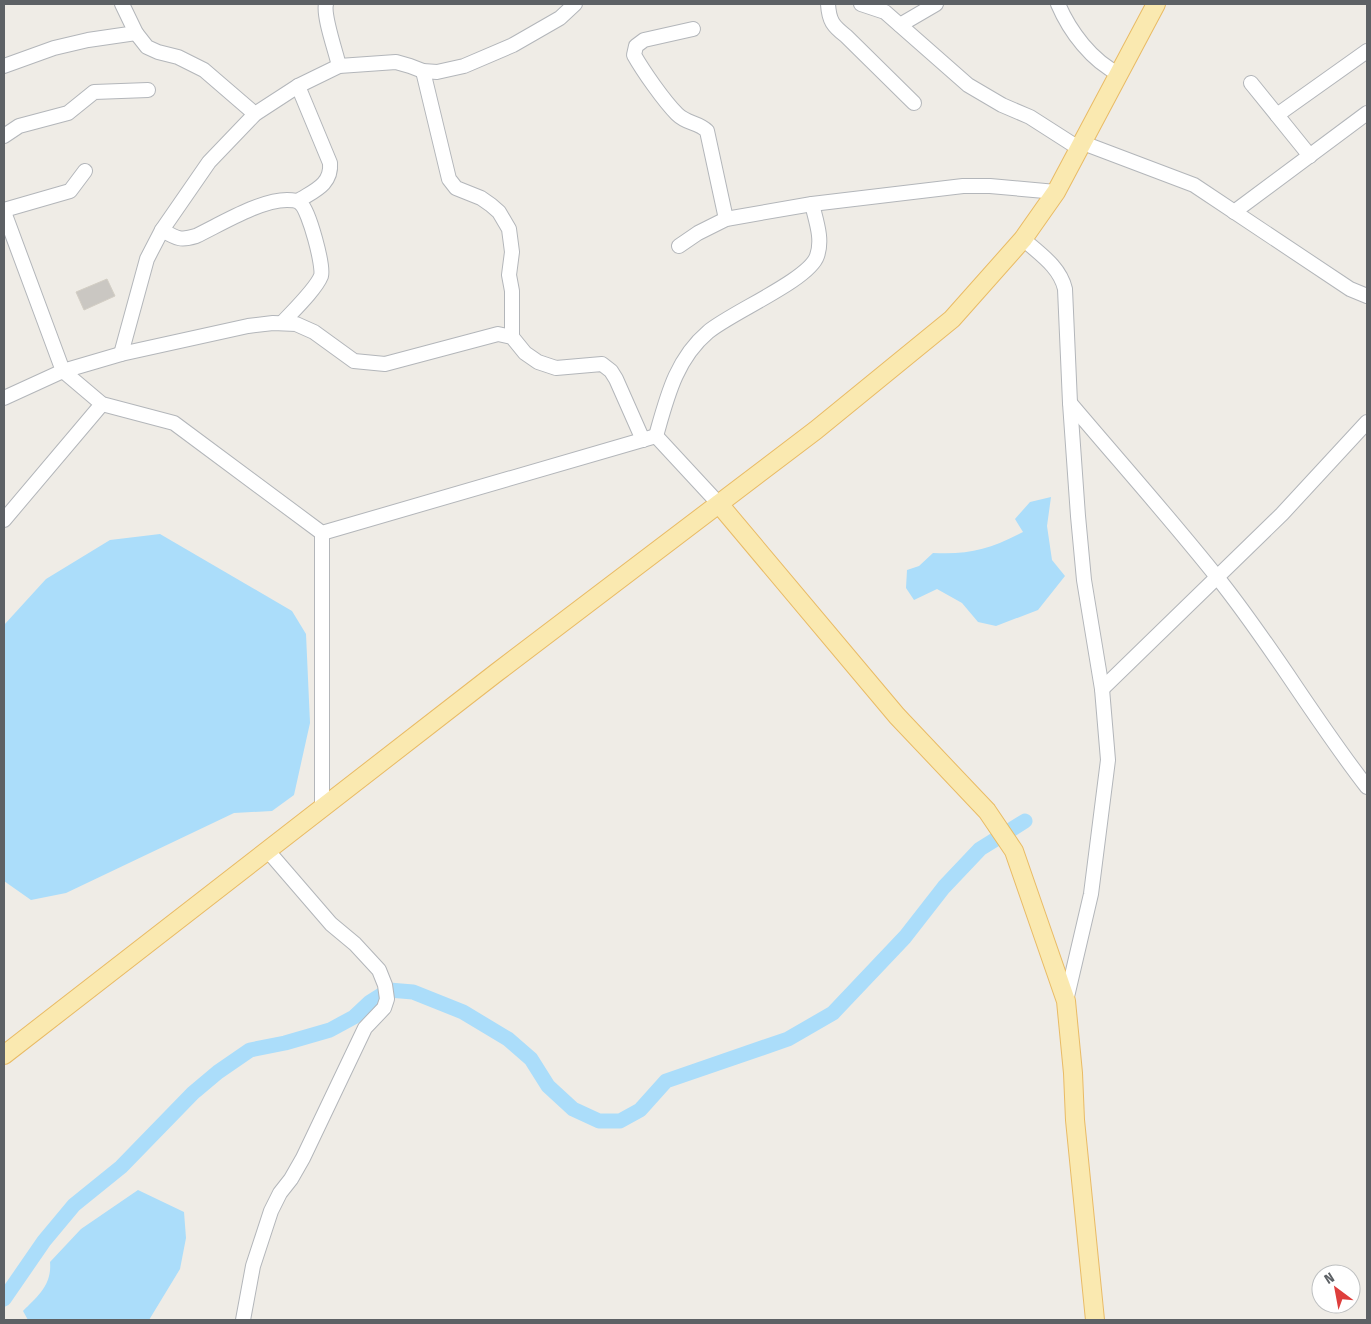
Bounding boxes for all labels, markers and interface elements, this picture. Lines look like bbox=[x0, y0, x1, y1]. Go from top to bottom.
north arrow bbox=[1311, 1264, 1361, 1314]
text: N bbox=[1321, 1269, 1337, 1288]

